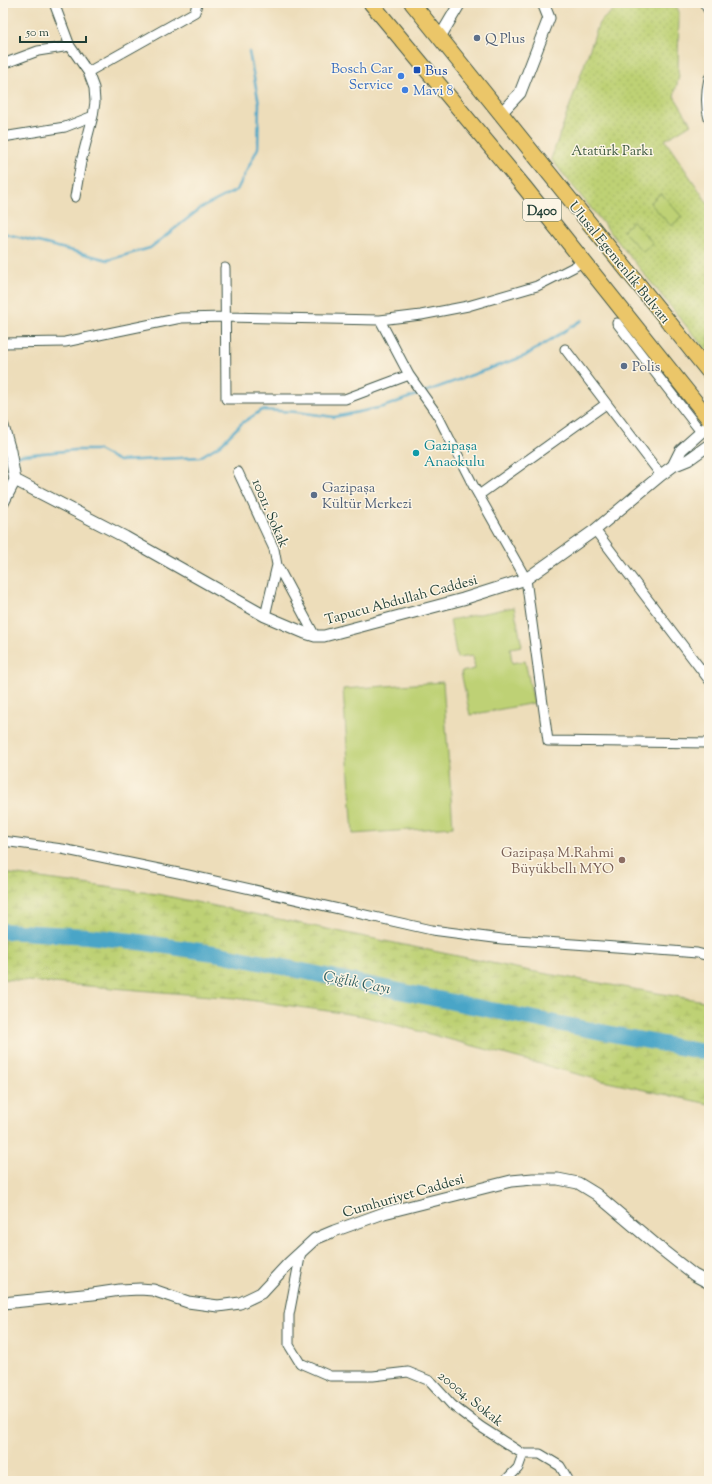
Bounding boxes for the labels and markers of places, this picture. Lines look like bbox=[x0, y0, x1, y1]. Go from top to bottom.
place label: Q Plus bbox=[485, 30, 525, 50]
marker: Q Plus bbox=[472, 33, 482, 43]
place label: Bosch Car Service bbox=[331, 60, 394, 96]
place label: Bus bbox=[425, 62, 447, 82]
marker: Bus bbox=[412, 65, 422, 75]
marker: Bosch Car Service bbox=[396, 71, 406, 81]
place label: Mavi 8 bbox=[413, 82, 453, 102]
marker: Mavi 8 bbox=[400, 85, 410, 95]
place label: Polis bbox=[632, 358, 660, 378]
marker: Polis bbox=[619, 361, 629, 371]
place label: Gazipaşa Anaokulu bbox=[424, 437, 485, 473]
marker: Gazipaşa Anaokulu bbox=[411, 448, 421, 458]
place label: Gazipaşa Kültür Merkezi bbox=[322, 479, 412, 515]
marker: Gazipaşa Kültür Merkezi bbox=[309, 490, 319, 500]
place label: Gazipaşa M.Rahmi Büyükbellı MYO bbox=[501, 844, 614, 880]
marker: Gazipaşa M.Rahmi Büyükbellı MYO bbox=[617, 855, 627, 865]

